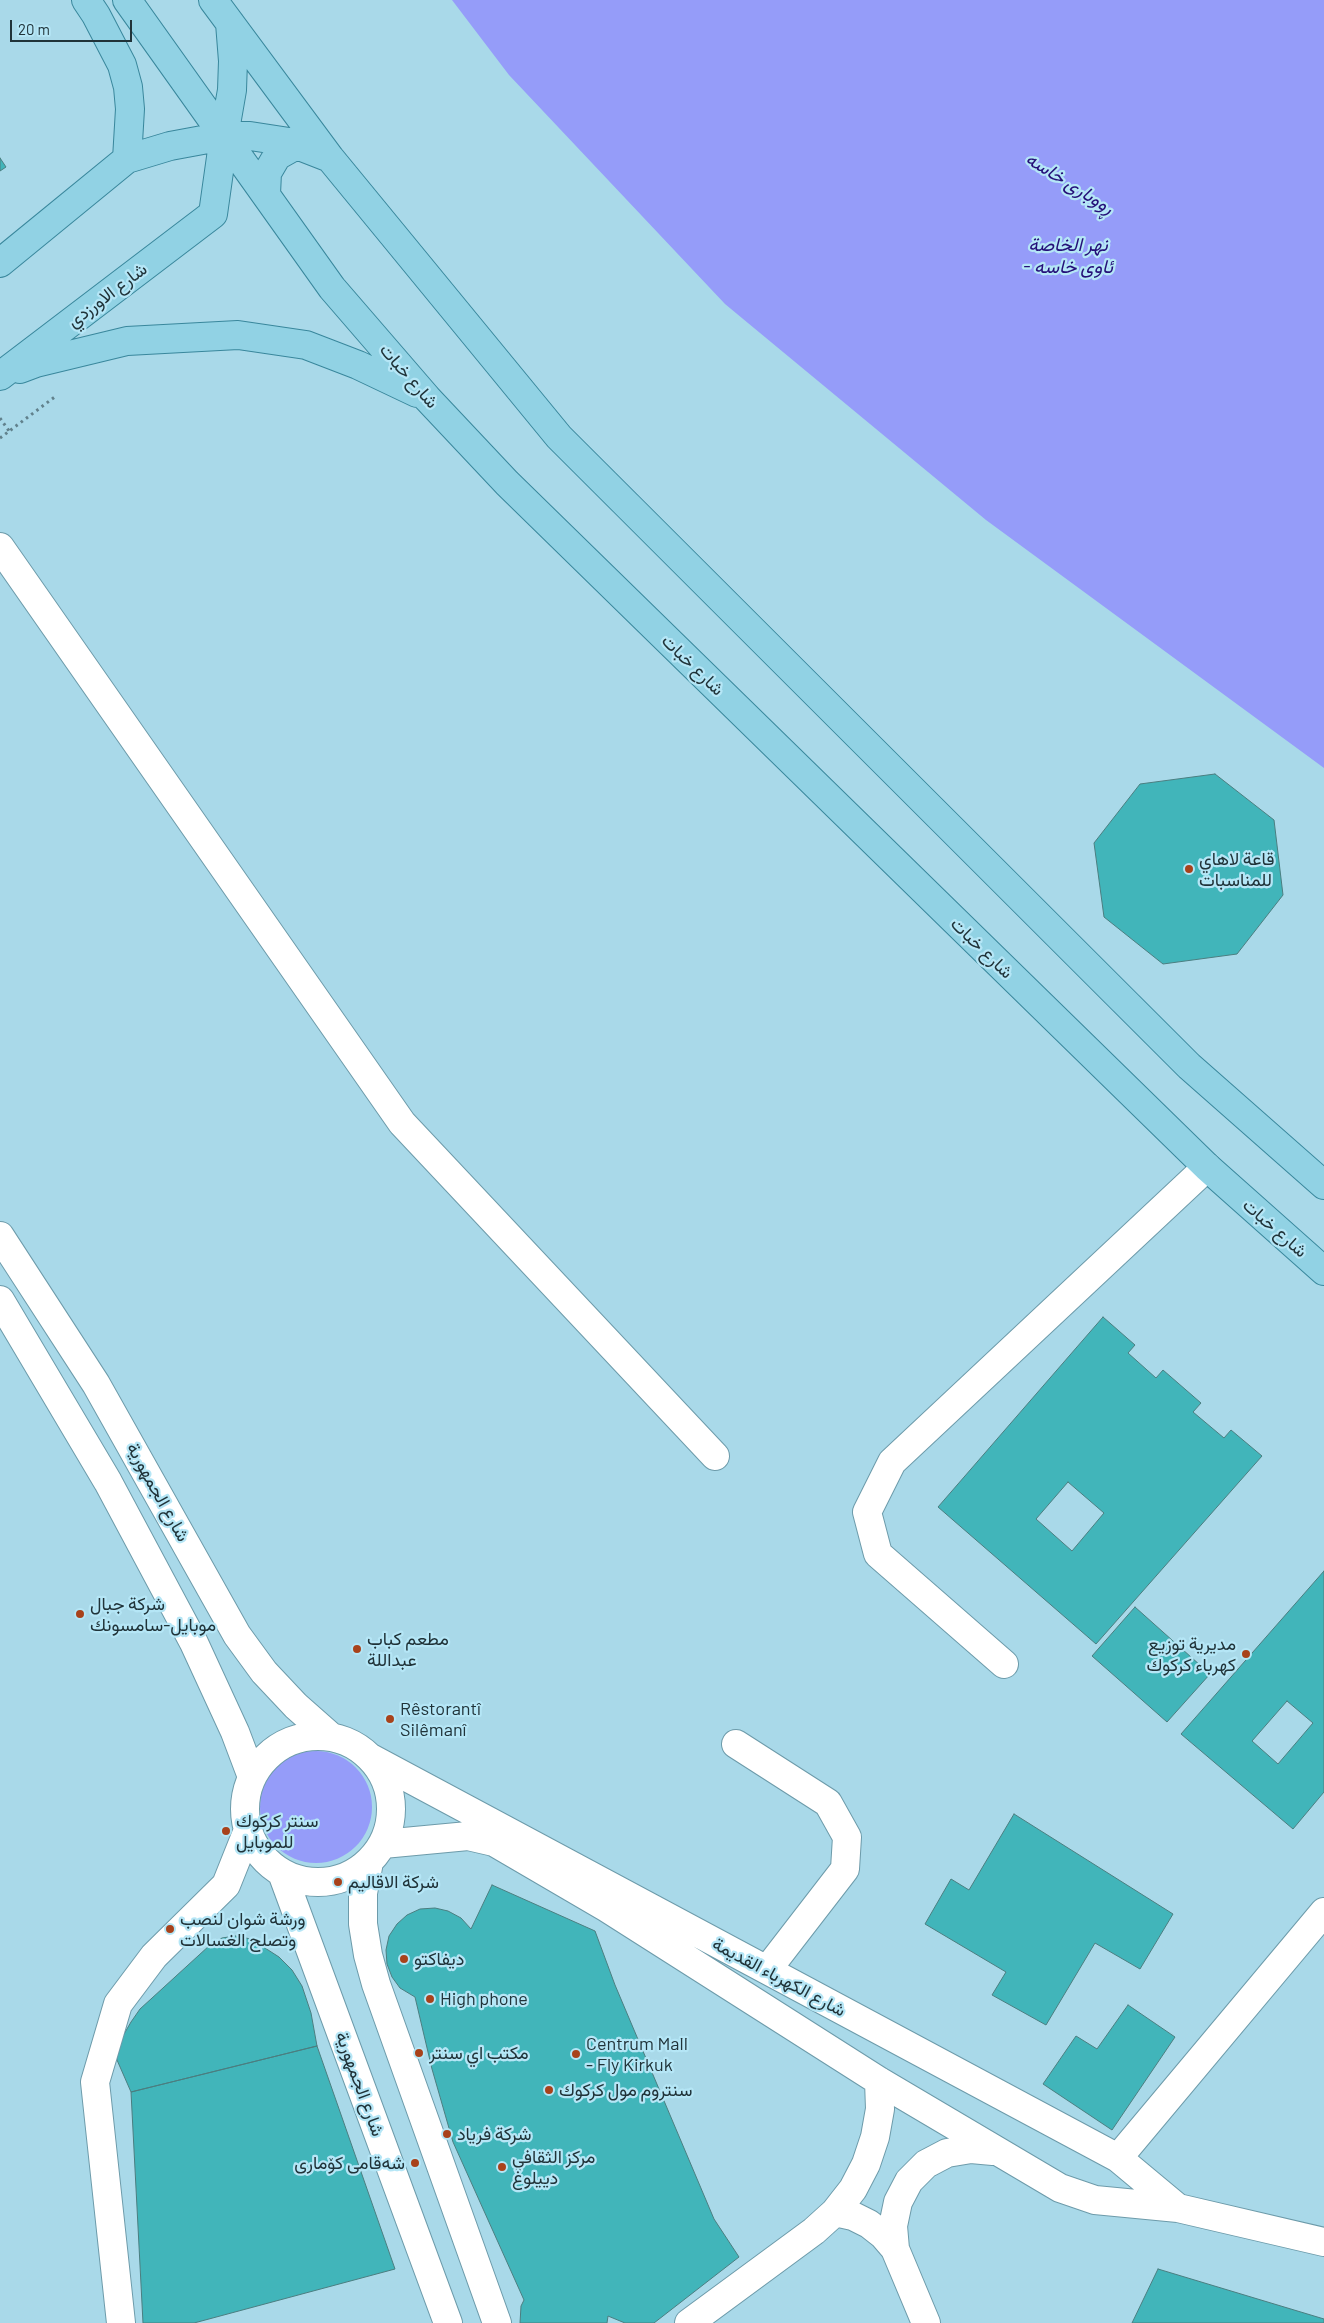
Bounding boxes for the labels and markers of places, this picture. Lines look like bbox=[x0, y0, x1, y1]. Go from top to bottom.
place label: قاعة لاهاي للمناسبات bbox=[1199, 848, 1274, 891]
marker: قاعة لاهاي للمناسبات bbox=[1183, 863, 1195, 875]
place label: شركة جبال موبايل-سامسونك bbox=[90, 1593, 216, 1636]
marker: شركة جبال موبايل-سامسونك bbox=[74, 1608, 86, 1620]
place label: مطعم كباب عبداللة bbox=[367, 1628, 449, 1670]
place label: مديرية توزيع كهرباء كركوك bbox=[1147, 1633, 1236, 1676]
marker: مطعم كباب عبداللة bbox=[351, 1643, 363, 1655]
marker: مديرية توزيع كهرباء كركوك bbox=[1240, 1648, 1252, 1660]
place label: Rêstorantî Silêmanî bbox=[400, 1698, 481, 1740]
marker: Rêstorantî Silêmanî bbox=[384, 1713, 396, 1725]
place label: سنتر كركوك للموبايل bbox=[236, 1810, 318, 1852]
marker: سنتر كركوك للموبايل bbox=[220, 1825, 232, 1837]
place label: شركة الاقاليم bbox=[348, 1871, 439, 1893]
marker: شركة الاقاليم bbox=[332, 1876, 344, 1888]
place label: ورشة شوان لنصب وتصلح الغسالات bbox=[180, 1908, 305, 1950]
marker: ورشة شوان لنصب وتصلح الغسالات bbox=[164, 1923, 176, 1935]
place label: ديفاكتو bbox=[414, 1948, 464, 1970]
marker: ديفاكتو bbox=[398, 1953, 410, 1965]
place label: High phone bbox=[440, 1988, 528, 2010]
marker: High phone bbox=[424, 1993, 436, 2005]
place label: Centrum Mall - Fly Kirkuk bbox=[586, 2033, 688, 2076]
place label: مكتب اي سنتر bbox=[429, 2042, 529, 2064]
marker: مكتب اي سنتر bbox=[413, 2047, 425, 2059]
marker: Centrum Mall - Fly Kirkuk bbox=[570, 2048, 582, 2060]
place label: سنتروم مول كركوك bbox=[559, 2079, 693, 2101]
marker: سنتروم مول كركوك bbox=[543, 2084, 555, 2096]
place label: شركة فرياد bbox=[457, 2123, 532, 2145]
marker: شركة فرياد bbox=[441, 2128, 453, 2140]
place label: مركز الثقافي دييلوغ bbox=[512, 2146, 595, 2188]
place label: شەقامی کۆماری bbox=[294, 2152, 405, 2174]
marker: شەقامی کۆماری bbox=[409, 2157, 421, 2169]
marker: مركز الثقافي دييلوغ bbox=[496, 2161, 508, 2173]

